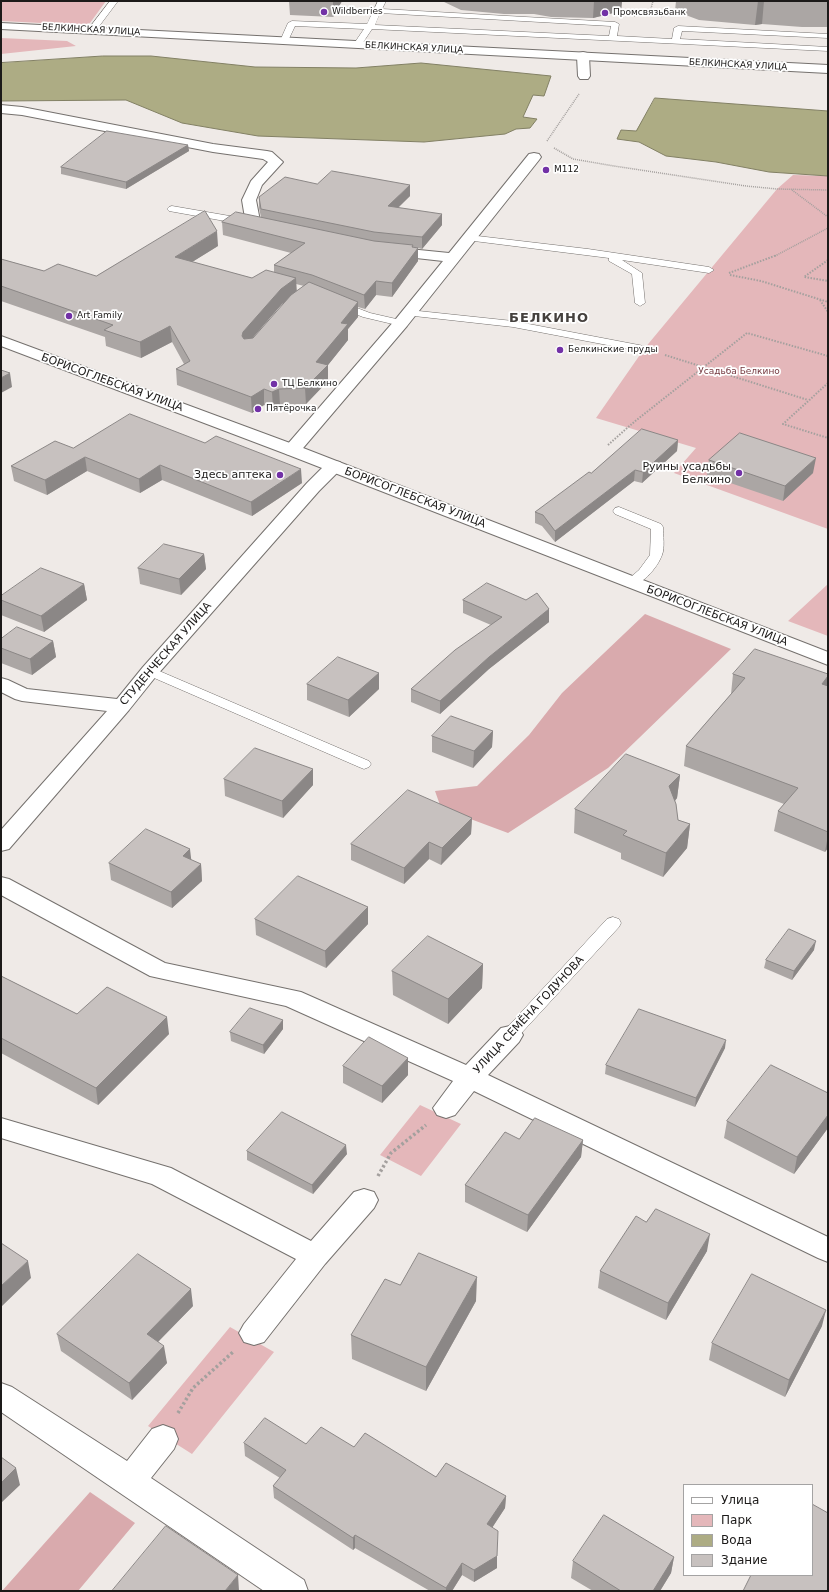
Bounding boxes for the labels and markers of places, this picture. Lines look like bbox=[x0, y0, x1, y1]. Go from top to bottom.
marker: Wildberries bbox=[319, 7, 329, 17]
place label: Wildberries bbox=[332, 7, 383, 17]
marker: Промсвязьбанк bbox=[600, 8, 610, 18]
place label: Промсвязьбанк bbox=[613, 8, 686, 18]
marker: М112 bbox=[541, 165, 551, 175]
place label: М112 bbox=[554, 165, 579, 175]
marker: Art Family bbox=[64, 311, 74, 321]
place label: Art Family bbox=[77, 311, 122, 321]
marker: Белкинские пруды bbox=[555, 345, 565, 355]
place label: Белкинские пруды bbox=[568, 345, 658, 355]
marker: ТЦ Белкино bbox=[269, 379, 279, 389]
place label: ТЦ Белкино bbox=[282, 379, 337, 389]
marker: Пятёрочка bbox=[253, 404, 263, 414]
place label: Пятёрочка bbox=[266, 404, 316, 414]
place label: Руины усадьбы Белкино bbox=[642, 460, 731, 486]
place label: Здесь аптека bbox=[194, 468, 272, 482]
marker: Руины усадьбы Белкино bbox=[734, 468, 744, 478]
marker: Здесь аптека bbox=[275, 470, 285, 480]

